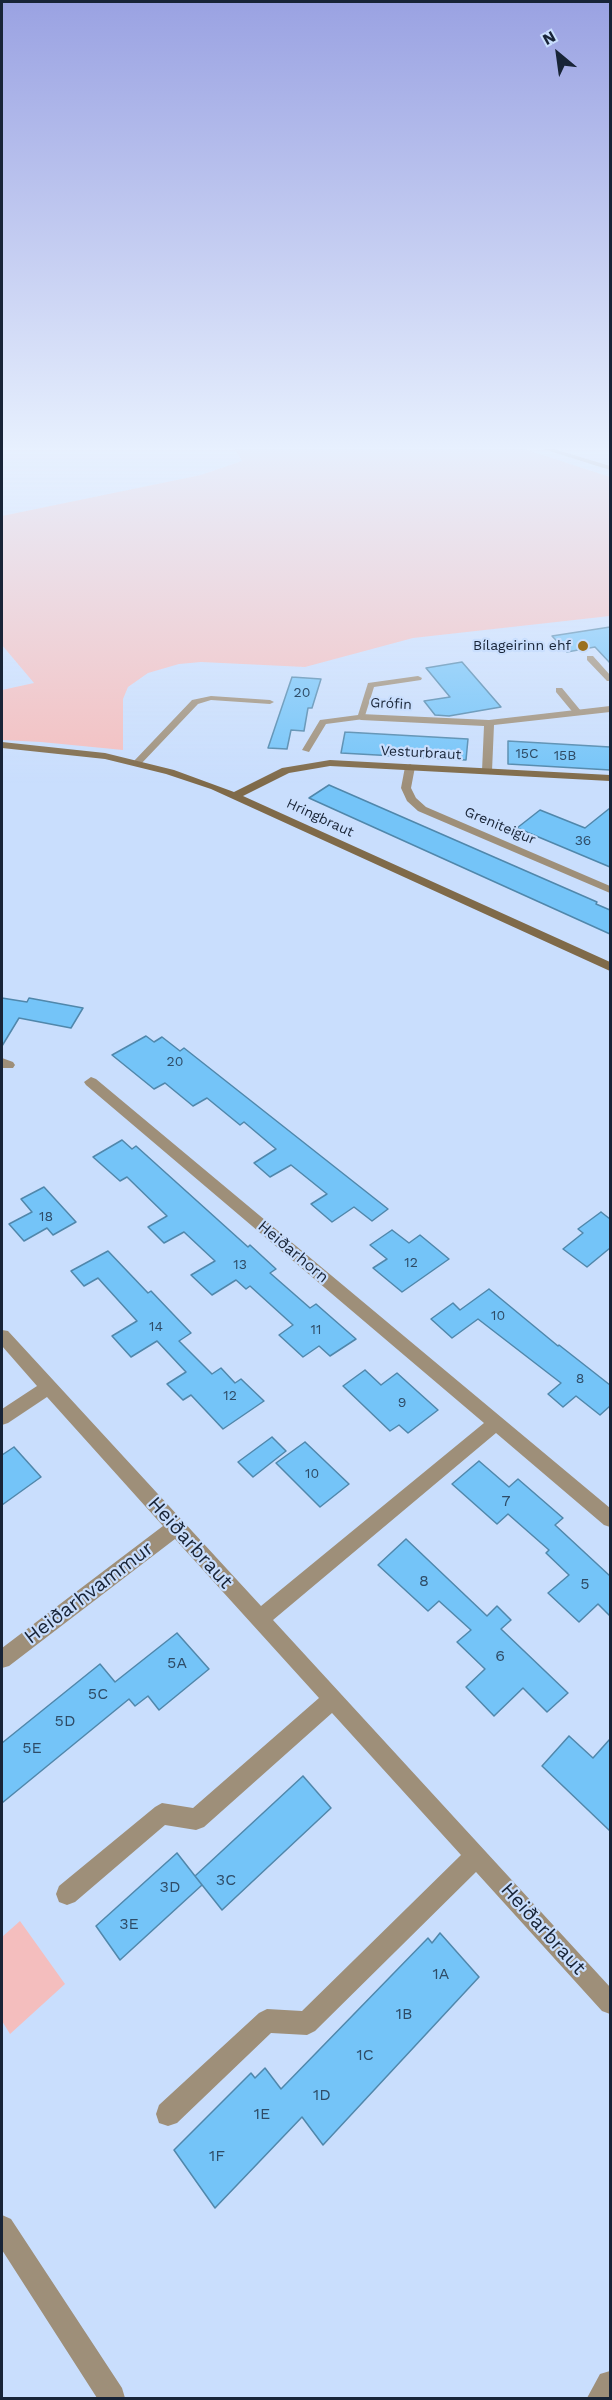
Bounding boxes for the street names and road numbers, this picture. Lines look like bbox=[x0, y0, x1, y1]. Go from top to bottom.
street label: Grófin bbox=[370, 695, 412, 713]
street label: Vesturbraut bbox=[380, 742, 462, 764]
street label: Hringbraut bbox=[284, 795, 356, 841]
street label: Greniteigur bbox=[462, 804, 538, 848]
street label: Heiðarhorn bbox=[254, 1217, 332, 1287]
street label: Heiðarbraut bbox=[142, 1492, 238, 1594]
street label: Heiðarhvammur bbox=[20, 1537, 158, 1649]
street label: Heiðarbraut bbox=[495, 1878, 591, 1980]

